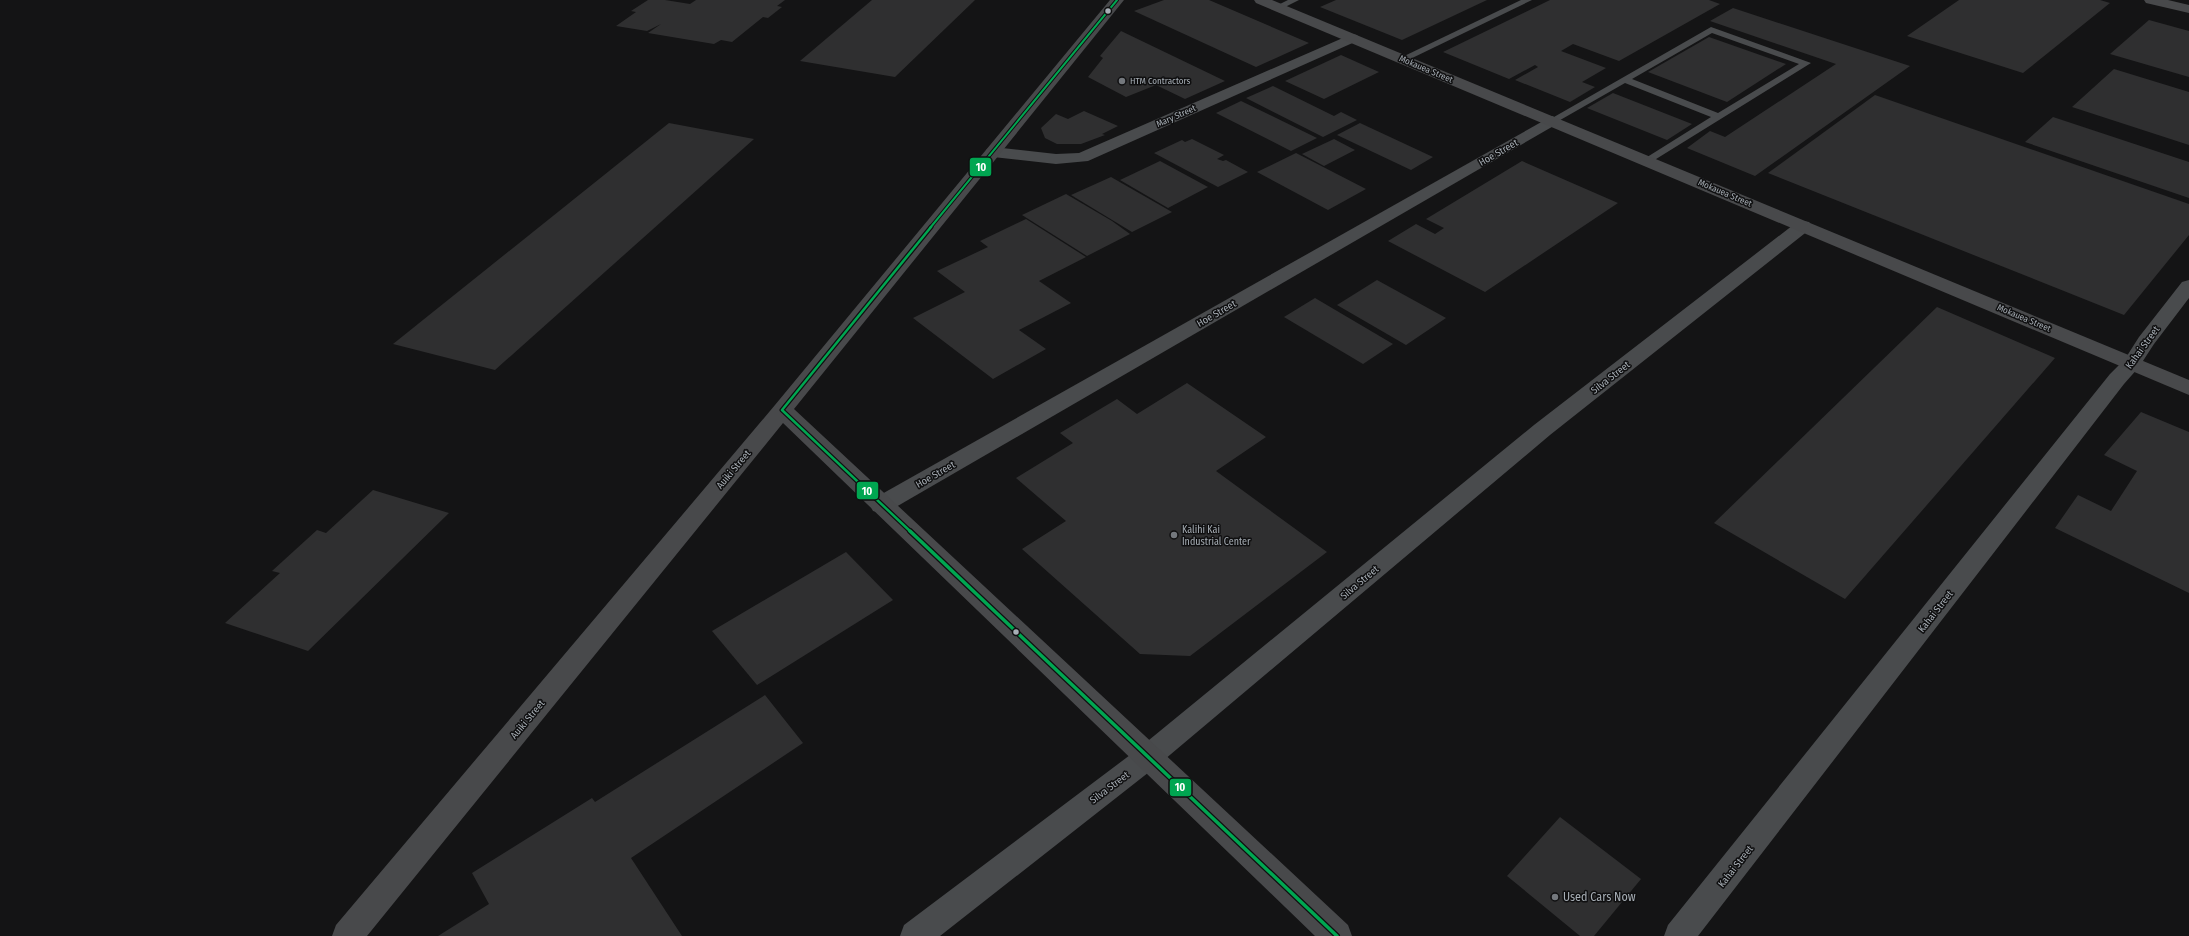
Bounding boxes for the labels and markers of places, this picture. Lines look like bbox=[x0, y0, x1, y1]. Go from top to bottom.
unlabelled marker bbox=[1103, 6, 1113, 16]
marker: HTM Contractors bbox=[1117, 76, 1127, 86]
place label: HTM Contractors bbox=[1130, 76, 1190, 86]
place label: Kalihi Kai Industrial Center bbox=[1182, 524, 1251, 548]
marker: Kalihi Kai Industrial Center bbox=[1169, 530, 1179, 540]
unlabelled marker bbox=[1011, 627, 1021, 637]
place label: Used Cars Now bbox=[1563, 890, 1636, 904]
marker: Used Cars Now bbox=[1550, 892, 1560, 902]

